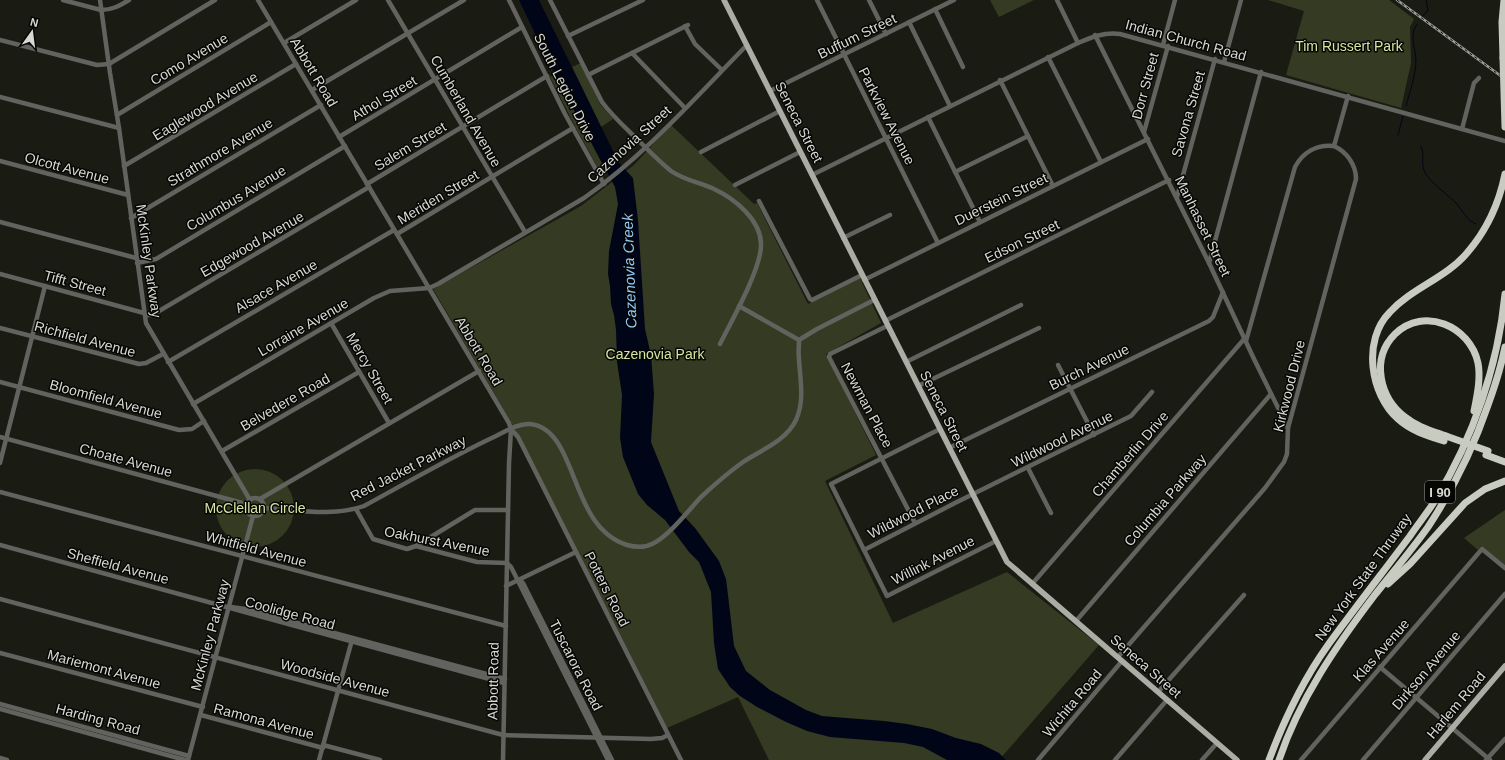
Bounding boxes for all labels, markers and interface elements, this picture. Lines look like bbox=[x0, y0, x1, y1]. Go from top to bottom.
street label: Buffum Street bbox=[815, 10, 899, 62]
north arrow bbox=[12, 12, 52, 52]
text: N bbox=[29, 16, 40, 29]
street label: Indian Church Road bbox=[1124, 16, 1248, 64]
street label: Como Avenue bbox=[147, 29, 231, 88]
street label: South Legion Drive bbox=[531, 30, 599, 144]
street label: Abbott Road bbox=[287, 35, 341, 109]
park label: Tim Russert Park bbox=[1295, 38, 1404, 54]
street label: Dorr Street bbox=[1128, 51, 1162, 121]
street label: Cumberland Avenue bbox=[427, 52, 505, 170]
street label: Parkview Avenue bbox=[856, 65, 919, 168]
street label: Eaglewood Avenue bbox=[150, 68, 261, 144]
street label: Savona Street bbox=[1168, 69, 1208, 159]
street label: Athol Street bbox=[349, 72, 420, 124]
street label: Seneca Street bbox=[772, 79, 826, 165]
street label: Cazenovia Street bbox=[584, 102, 674, 186]
street label: Strathmore Avenue bbox=[165, 114, 276, 190]
street label: Salem Street bbox=[371, 118, 449, 174]
street label: Olcott Avenue bbox=[23, 149, 111, 187]
street label: Columbus Avenue bbox=[183, 162, 289, 234]
street label: Meriden Street bbox=[395, 166, 482, 228]
street label: Duerstein Street bbox=[952, 170, 1050, 228]
street label: Manhasset Street bbox=[1172, 173, 1234, 279]
street label: McKinley Parkway bbox=[133, 203, 165, 319]
street label: Edgewood Avenue bbox=[198, 208, 307, 280]
water label: Cazenovia Creek bbox=[618, 212, 640, 329]
street label: Edson Street bbox=[982, 216, 1062, 266]
street label: Alsace Avenue bbox=[232, 256, 320, 316]
street label: Tifft Street bbox=[42, 267, 108, 299]
street label: Lorraine Avenue bbox=[255, 295, 351, 359]
street label: Abbott Road bbox=[452, 314, 506, 388]
street label: Richfield Avenue bbox=[33, 318, 138, 360]
street label: Mercy Street bbox=[343, 330, 397, 406]
street label: Kirkwood Drive bbox=[1270, 338, 1308, 434]
street label: Burch Avenue bbox=[1046, 341, 1132, 393]
park label: Cazenovia Park bbox=[606, 346, 705, 362]
street label: Newman Place bbox=[838, 360, 896, 451]
street label: Seneca Street bbox=[917, 368, 971, 454]
street label: Belvedere Road bbox=[238, 370, 332, 434]
street label: Bloomfield Avenue bbox=[48, 376, 164, 422]
street label: Wildwood Avenue bbox=[1009, 407, 1116, 471]
street label: Chamberlin Drive bbox=[1088, 408, 1172, 500]
street label: Red Jacket Parkway bbox=[348, 432, 468, 504]
street label: Choate Avenue bbox=[78, 440, 174, 480]
street label: Columbia Parkway bbox=[1121, 451, 1209, 549]
road number: I 90 bbox=[1425, 481, 1455, 503]
street label: Wildwood Place bbox=[865, 482, 961, 542]
park label: McClellan Circle bbox=[204, 500, 306, 516]
street label: New York State Thruway bbox=[1312, 510, 1414, 644]
street label: Oakhurst Avenue bbox=[383, 523, 491, 559]
street label: Whitfield Avenue bbox=[204, 528, 309, 570]
street label: Willink Avenue bbox=[889, 532, 977, 588]
street label: Sheffield Avenue bbox=[65, 545, 171, 587]
street label: Potters Road bbox=[581, 549, 633, 629]
street label: McKinley Parkway bbox=[187, 578, 233, 692]
street label: Coolidge Road bbox=[243, 593, 337, 633]
street label: Klas Avenue bbox=[1350, 615, 1413, 685]
street label: Tuscarora Road bbox=[546, 617, 606, 713]
street label: Dirkson Avenue bbox=[1388, 627, 1464, 713]
street label: Seneca Street bbox=[1107, 631, 1185, 701]
street label: Abbott Road bbox=[484, 642, 502, 720]
street label: Mariemont Avenue bbox=[46, 646, 163, 692]
street label: Woodside Avenue bbox=[279, 656, 392, 700]
street label: Wichita Road bbox=[1039, 666, 1105, 740]
street label: Harlem Road bbox=[1423, 668, 1489, 742]
street label: Harding Road bbox=[54, 700, 142, 738]
street label: Ramona Avenue bbox=[212, 700, 316, 742]

